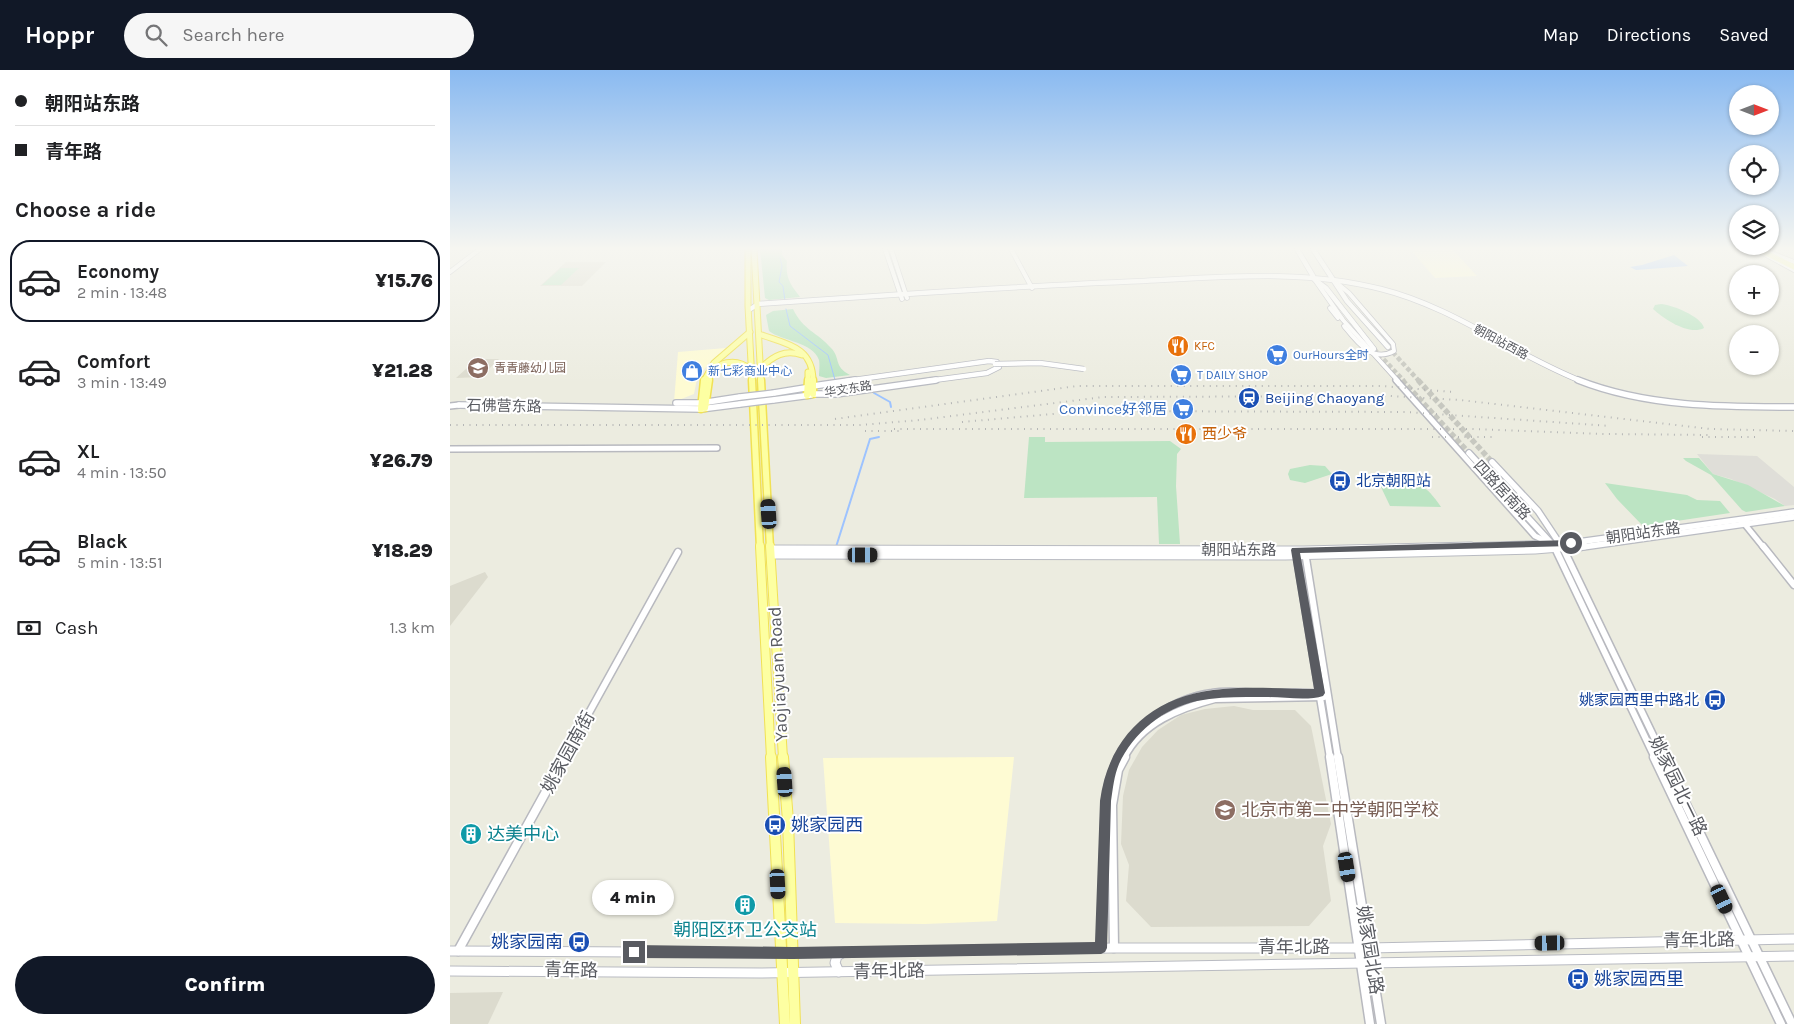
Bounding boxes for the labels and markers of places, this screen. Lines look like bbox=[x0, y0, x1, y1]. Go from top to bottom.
restaurant icon: KFC bbox=[1166, 334, 1190, 358]
place label: KFC bbox=[1194, 339, 1215, 353]
supermarket icon: OurHours全时 bbox=[1265, 343, 1289, 367]
place label: OurHours全时 bbox=[1293, 348, 1369, 362]
school or university icon: 青青藤幼儿园 bbox=[466, 356, 490, 380]
shop icon: 新七彩商业中心 bbox=[680, 359, 704, 383]
place label: 青青藤幼儿园 bbox=[494, 361, 566, 375]
supermarket icon: T DAILY SHOP bbox=[1169, 363, 1193, 387]
place label: 新七彩商业中心 bbox=[708, 364, 792, 378]
place label: T DAILY SHOP bbox=[1197, 368, 1268, 382]
station icon: Beijing Chaoyang bbox=[1237, 386, 1261, 410]
place label: Beijing Chaoyang bbox=[1265, 389, 1385, 407]
supermarket icon: Convince好邻居 bbox=[1171, 397, 1195, 421]
place label: Convince好邻居 bbox=[1059, 400, 1167, 418]
restaurant icon: 西少爷 bbox=[1174, 422, 1198, 446]
place label: 西少爷 bbox=[1202, 425, 1247, 443]
bus stop icon: 北京朝阳站 bbox=[1328, 469, 1352, 493]
place label: 北京朝阳站 bbox=[1356, 472, 1431, 490]
bus stop icon: 姚家园西里中路北 bbox=[1703, 688, 1727, 712]
place label: 姚家园西里中路北 bbox=[1579, 691, 1699, 709]
school or university icon: 北京市第二中学朝阳学校 bbox=[1213, 798, 1237, 822]
place label: 北京市第二中学朝阳学校 bbox=[1241, 799, 1439, 821]
bus stop icon: 姚家园西 bbox=[763, 813, 787, 837]
place label: 姚家园西 bbox=[791, 814, 863, 836]
building icon: 达美中心 bbox=[459, 822, 483, 846]
place label: 达美中心 bbox=[487, 823, 559, 845]
building icon: 朝阳区环卫公交站 bbox=[733, 893, 757, 917]
place label: 朝阳区环卫公交站 bbox=[673, 919, 817, 941]
bus stop icon: 姚家园南 bbox=[567, 930, 591, 954]
place label: 姚家园南 bbox=[491, 931, 563, 953]
bus stop icon: 姚家园西里 bbox=[1566, 967, 1590, 991]
place label: 姚家园西里 bbox=[1594, 968, 1684, 990]

